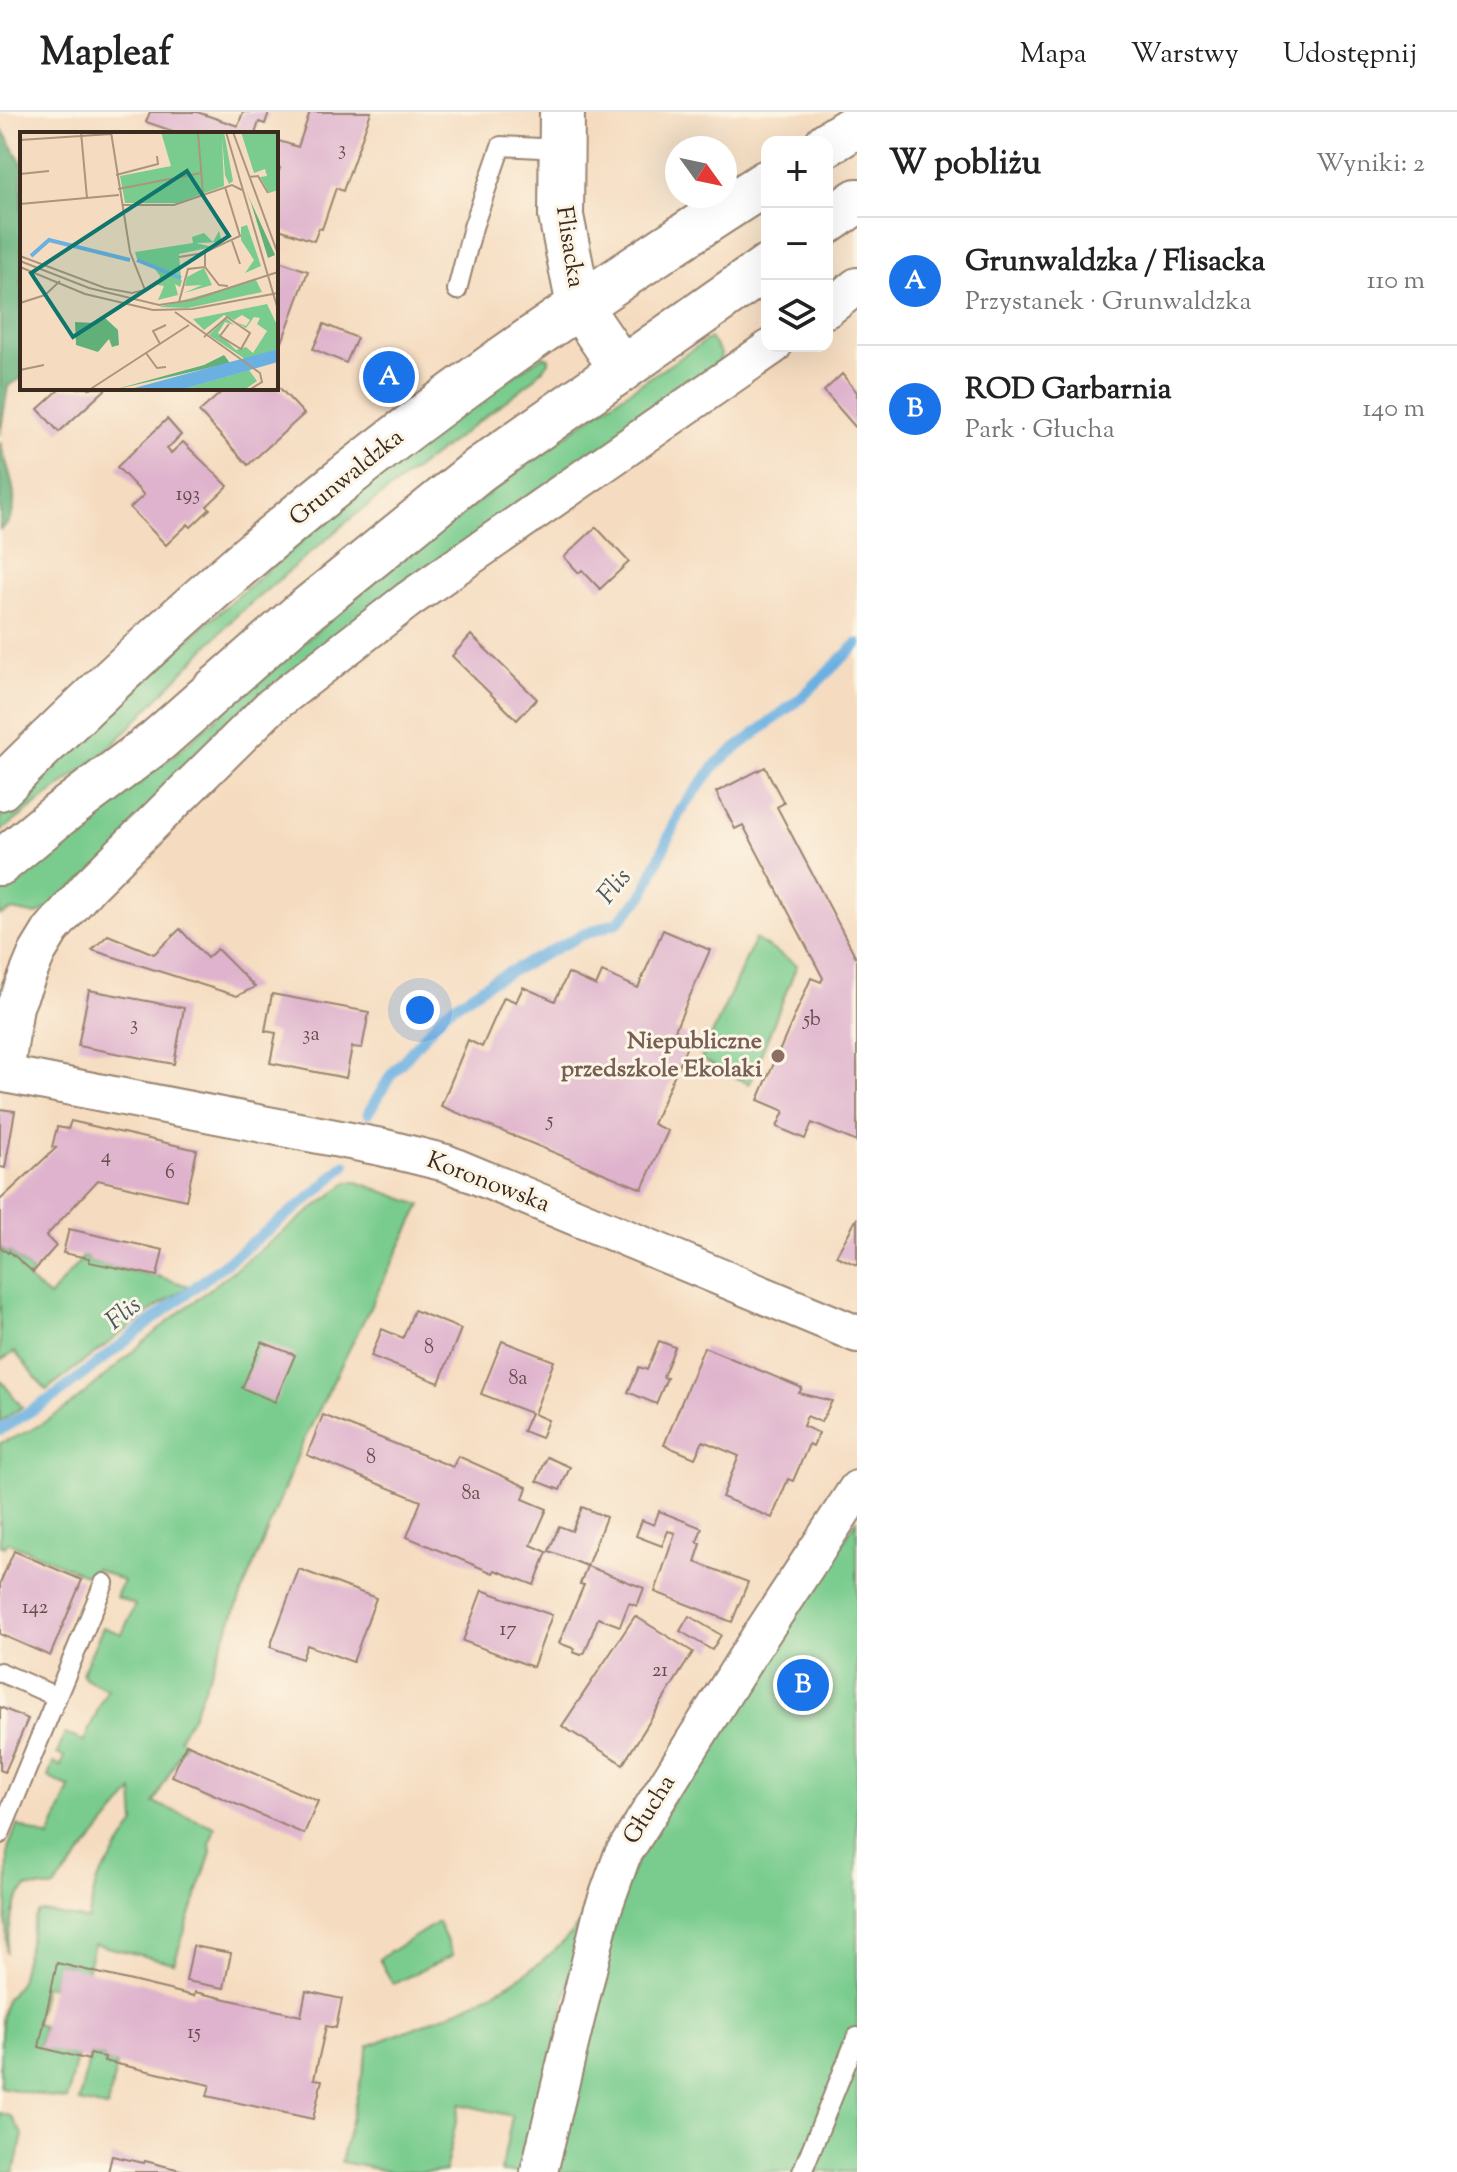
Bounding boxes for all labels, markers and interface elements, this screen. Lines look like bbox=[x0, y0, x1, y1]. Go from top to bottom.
text: Mapleaf bbox=[40, 28, 172, 82]
text: Mapa bbox=[1020, 35, 1087, 75]
text: Warstwy bbox=[1131, 35, 1239, 75]
text: Udostępnij bbox=[1283, 35, 1417, 75]
inset map bbox=[20, 132, 278, 390]
house number: 3 bbox=[338, 136, 346, 165]
north arrow bbox=[665, 136, 737, 208]
map controls bbox=[761, 136, 833, 352]
button: + bbox=[761, 136, 833, 208]
text: W pobliżu bbox=[889, 140, 1041, 189]
text: Wyniki: 2 bbox=[1316, 146, 1425, 183]
street label: Flisacka bbox=[546, 204, 592, 290]
button: − bbox=[761, 208, 833, 280]
text: Grunwaldzka / Flisacka bbox=[965, 241, 1265, 284]
text: A bbox=[904, 263, 926, 300]
text: 110 m bbox=[1367, 263, 1425, 300]
button: layers bbox=[761, 280, 833, 352]
text: Przystanek · Grunwaldzka bbox=[965, 284, 1252, 321]
pin: A bbox=[363, 347, 415, 407]
text: ROD Garbarnia bbox=[965, 369, 1171, 412]
text: B bbox=[907, 391, 923, 428]
text: 140 m bbox=[1362, 391, 1425, 428]
text: Park · Głucha bbox=[965, 412, 1115, 449]
street label: Grunwaldzka bbox=[283, 421, 411, 535]
house number: 193 bbox=[176, 481, 200, 510]
water label: Flis bbox=[589, 861, 641, 913]
your location bbox=[400, 990, 440, 1030]
house number: 5b bbox=[802, 1006, 821, 1035]
house number: 3 bbox=[130, 1011, 138, 1040]
house number: 3a bbox=[302, 1021, 320, 1050]
place label: Niepubliczne przedszkole Ekolaki bbox=[561, 1025, 762, 1087]
marker: Niepubliczne przedszkole Ekolaki bbox=[769, 1047, 787, 1065]
house number: 5 bbox=[546, 1107, 554, 1136]
house number: 4 bbox=[101, 1143, 111, 1172]
street label: Koronowska bbox=[421, 1144, 555, 1222]
house number: 6 bbox=[165, 1159, 175, 1188]
water label: Flis bbox=[98, 1288, 150, 1340]
house number: 8 bbox=[424, 1334, 434, 1363]
house number: 8a bbox=[508, 1365, 528, 1394]
house number: 8 bbox=[366, 1444, 376, 1473]
house number: 8a bbox=[461, 1480, 481, 1509]
house number: 142 bbox=[22, 1594, 48, 1623]
house number: 17 bbox=[500, 1616, 516, 1645]
pin: B bbox=[777, 1655, 829, 1715]
house number: 21 bbox=[652, 1657, 668, 1686]
street label: Głucha bbox=[615, 1769, 685, 1851]
house number: 15 bbox=[187, 2019, 201, 2048]

